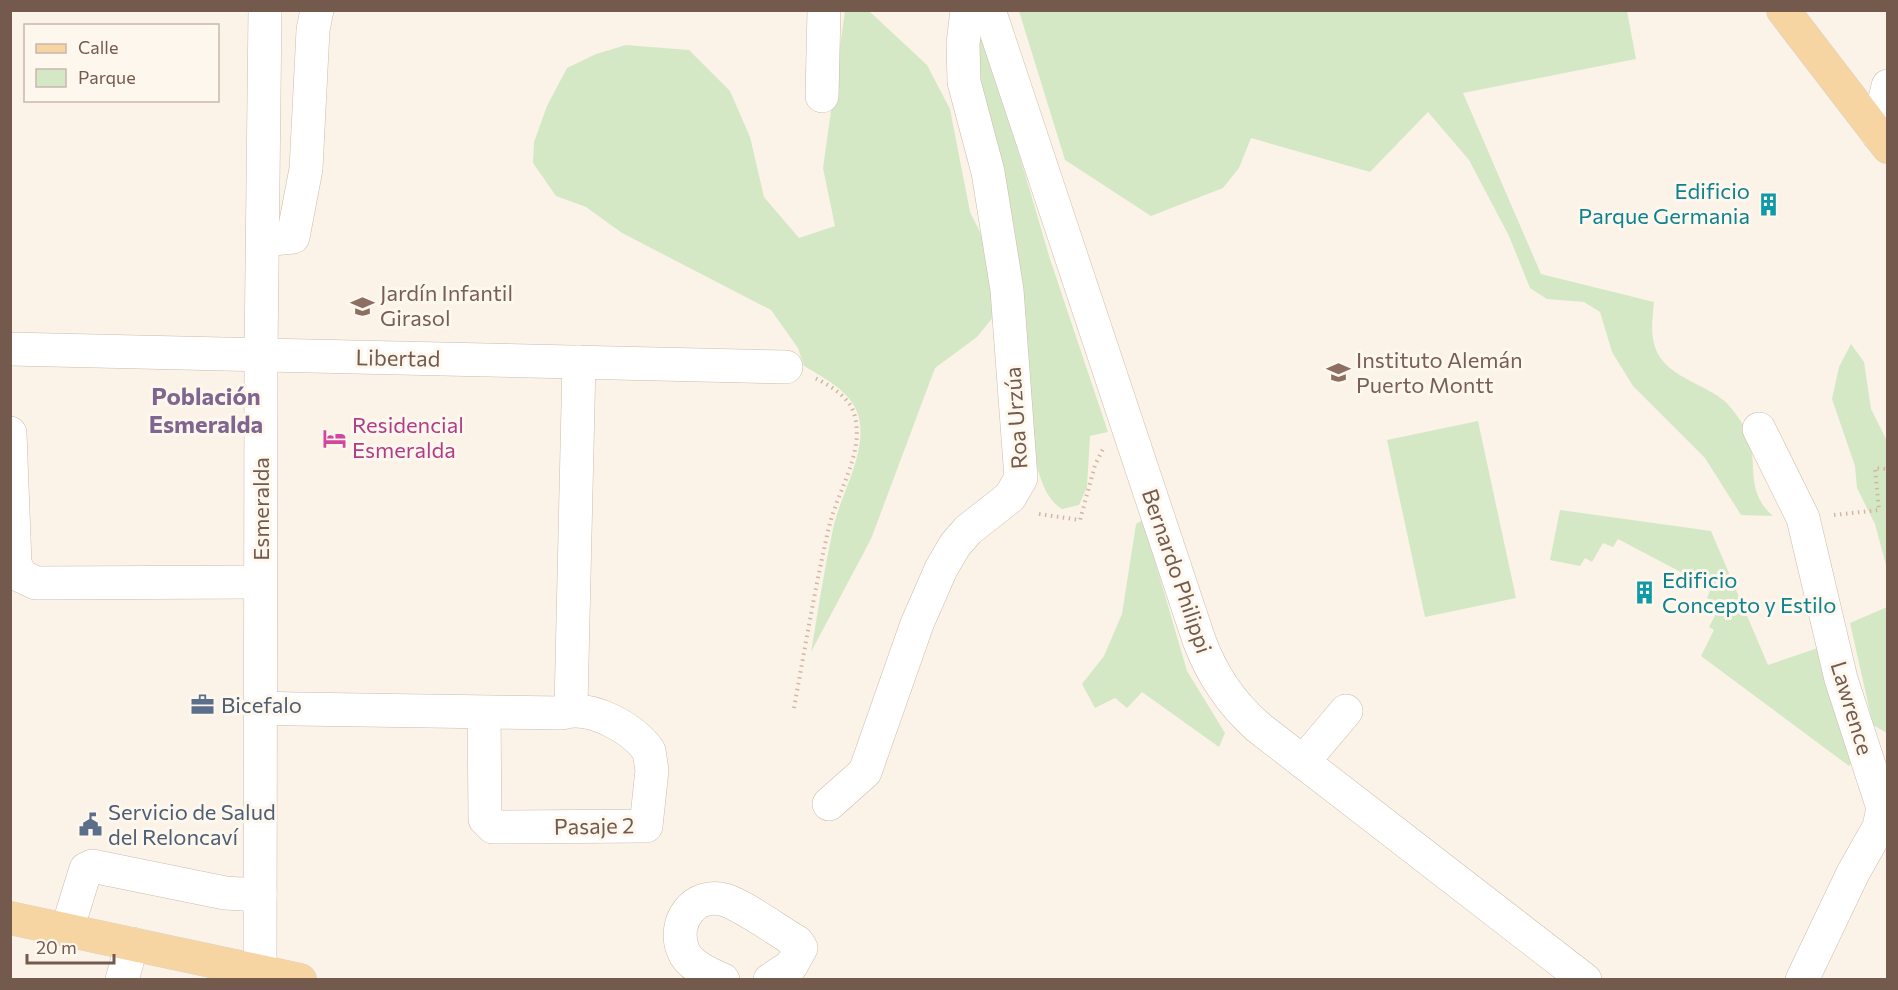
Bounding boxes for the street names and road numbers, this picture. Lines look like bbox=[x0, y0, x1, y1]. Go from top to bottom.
street label: Libertad bbox=[355, 343, 441, 372]
street label: Roa Urzúa bbox=[998, 366, 1033, 470]
street label: Esmeralda bbox=[247, 457, 274, 561]
street label: Bernardo Philippi bbox=[1137, 485, 1218, 657]
street label: Lawrence bbox=[1825, 658, 1880, 758]
street label: Pasaje 2 bbox=[554, 811, 634, 840]

